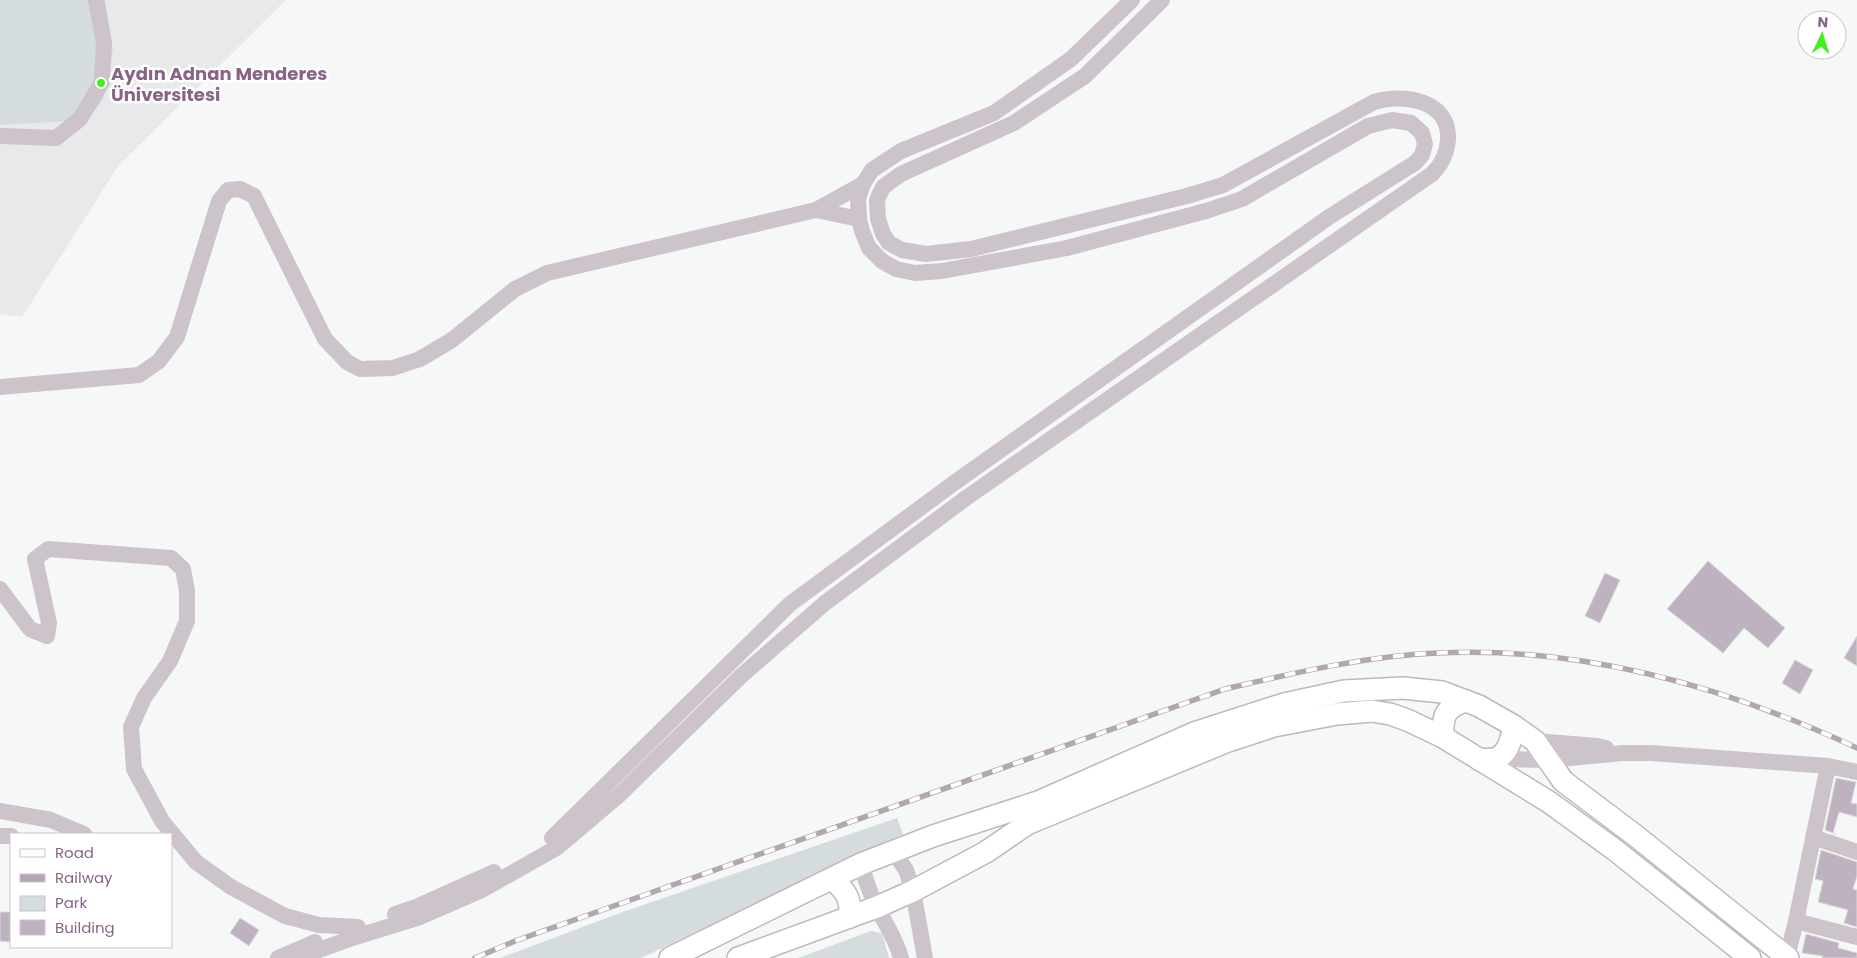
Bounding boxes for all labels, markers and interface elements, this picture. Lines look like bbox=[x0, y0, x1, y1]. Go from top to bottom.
north arrow bbox=[1797, 10, 1847, 60]
text: N bbox=[1817, 12, 1829, 32]
place label: Aydın Adnan Menderes Üniversitesi bbox=[111, 61, 327, 107]
marker: Aydın Adnan Menderes Üniversitesi bbox=[95, 77, 107, 89]
legend bbox=[10, 833, 172, 948]
text: Road bbox=[55, 842, 94, 863]
text: Railway bbox=[55, 867, 113, 888]
text: Park bbox=[55, 892, 87, 913]
text: Building bbox=[55, 917, 115, 938]

